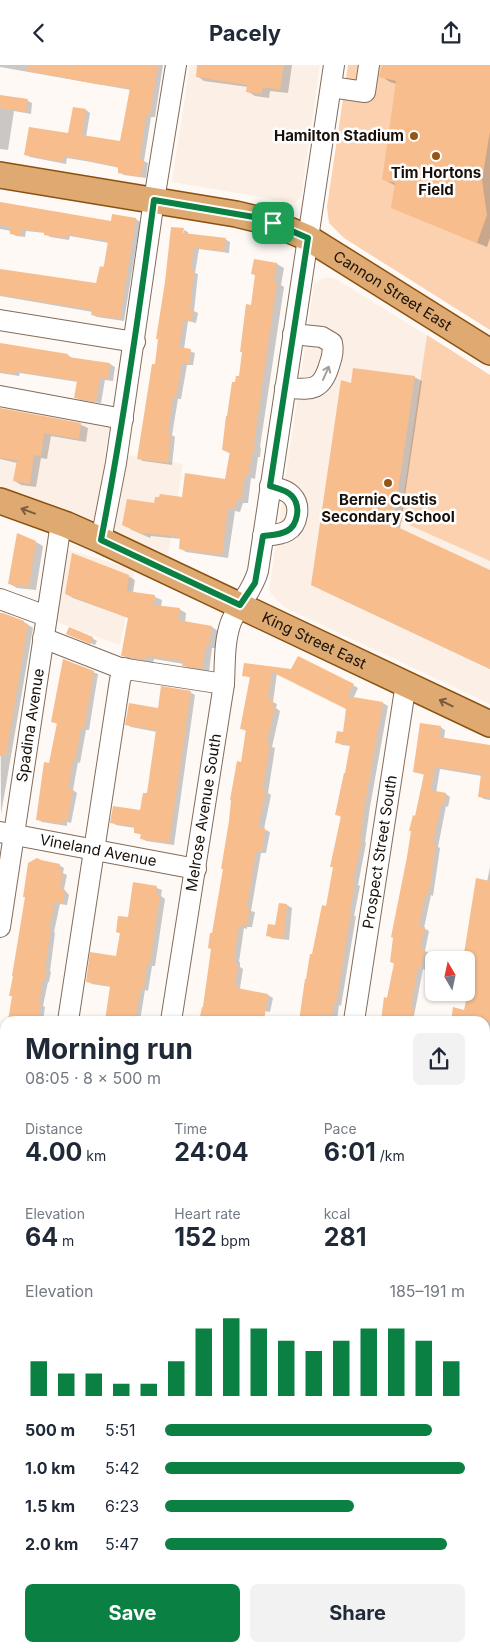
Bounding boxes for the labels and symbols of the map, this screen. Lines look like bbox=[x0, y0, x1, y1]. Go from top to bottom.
place label: Hamilton Stadium bbox=[274, 126, 404, 145]
marker: Hamilton Stadium bbox=[408, 130, 420, 142]
marker: Tim Hortons Field bbox=[430, 150, 442, 162]
place label: Tim Hortons Field bbox=[391, 163, 481, 199]
pin bbox=[252, 202, 294, 244]
street label: Cannon Street East bbox=[330, 246, 456, 335]
one-way arrow bbox=[321, 366, 331, 381]
marker: Bernie Custis Secondary School bbox=[382, 477, 394, 489]
place label: Bernie Custis Secondary School bbox=[321, 490, 455, 526]
one-way arrow bbox=[21, 506, 36, 515]
street label: King Street East bbox=[259, 608, 370, 673]
street label: Spadina Avenue bbox=[12, 667, 48, 783]
one-way arrow bbox=[439, 698, 454, 707]
street label: Melrose Avenue South bbox=[182, 732, 225, 893]
street label: Prospect Street South bbox=[358, 774, 401, 930]
street label: Vineland Avenue bbox=[38, 830, 158, 870]
north arrow bbox=[425, 951, 475, 1001]

